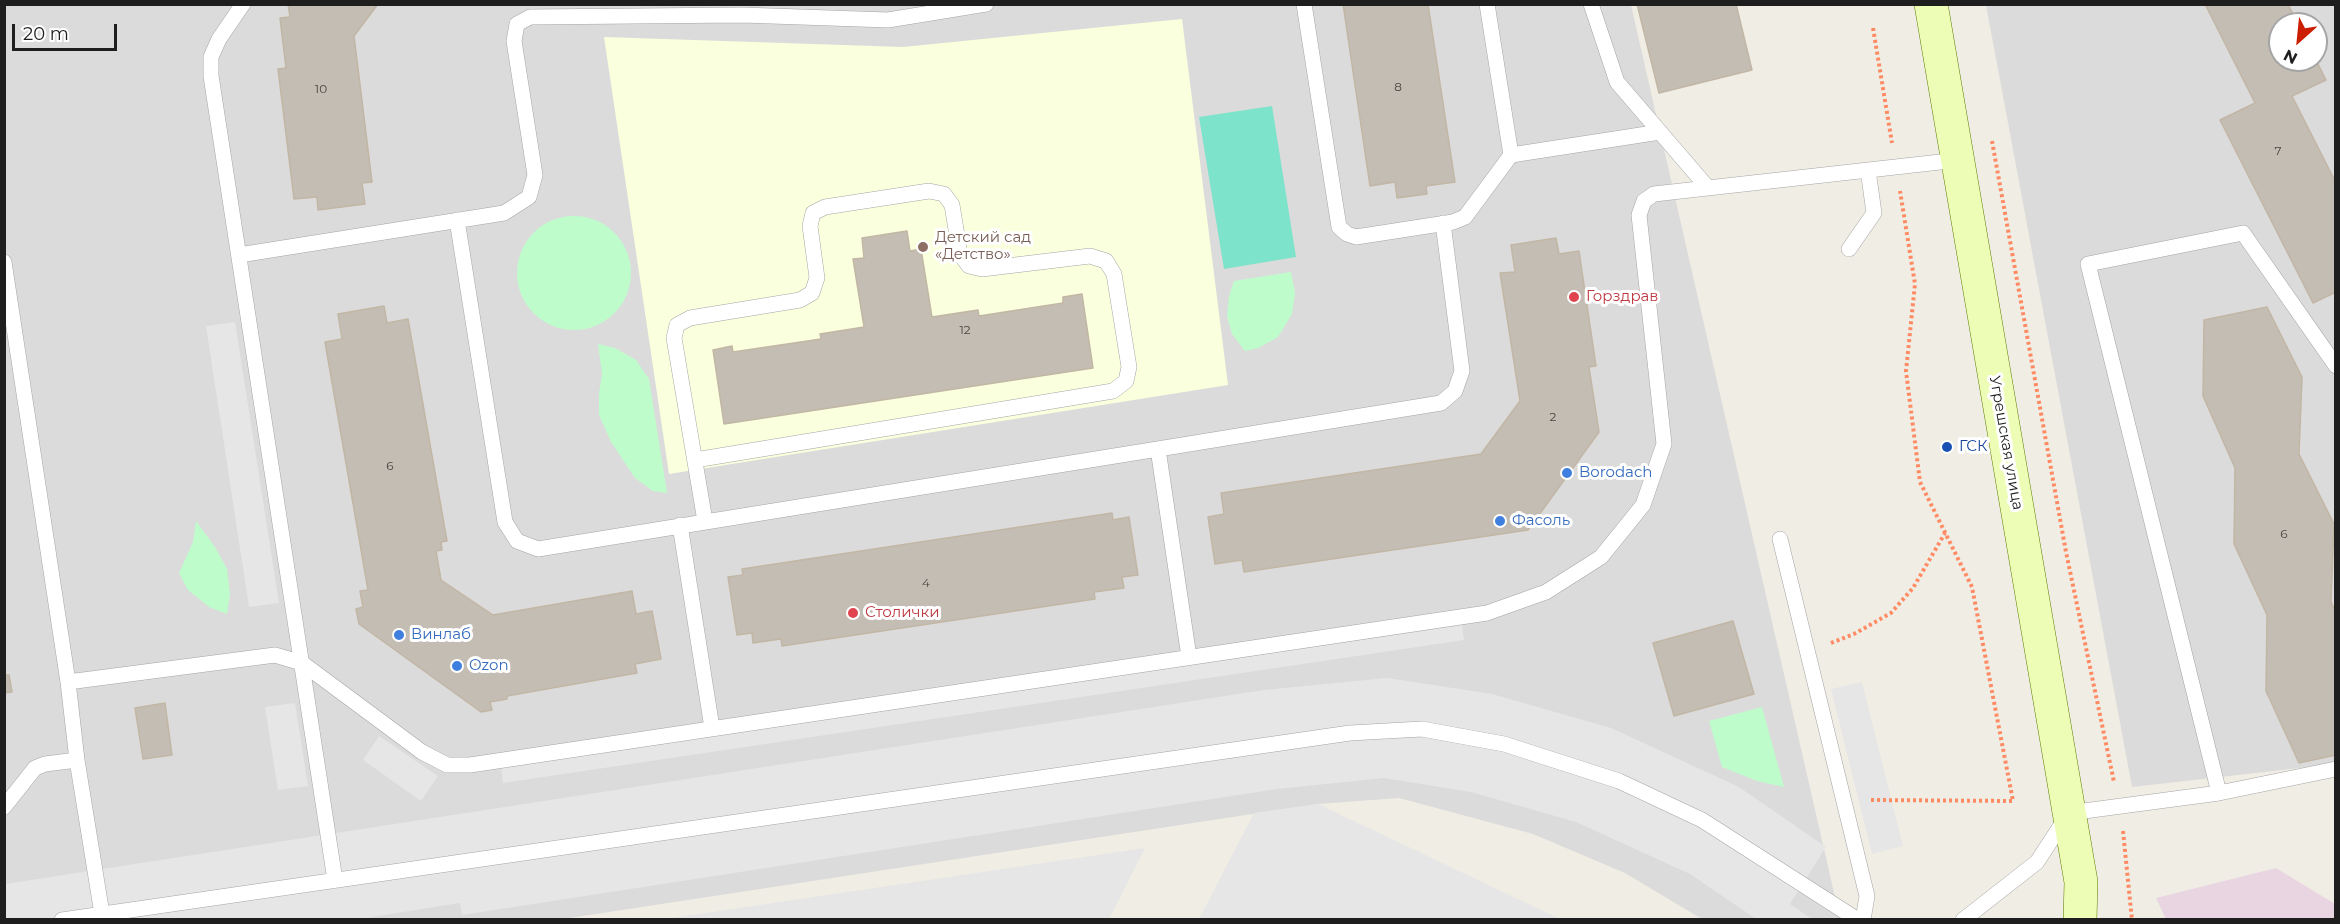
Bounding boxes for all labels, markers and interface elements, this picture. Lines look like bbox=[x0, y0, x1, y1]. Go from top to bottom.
scale bar bbox=[15, 12, 120, 50]
north arrow bbox=[2268, 12, 2328, 72]
text: 20 m bbox=[23, 23, 69, 45]
text: N bbox=[2280, 45, 2301, 68]
house number: 8 bbox=[1394, 80, 1402, 94]
house number: 10 bbox=[315, 82, 327, 96]
house number: 7 bbox=[2274, 144, 2282, 158]
place label: Детский сад «Детство» bbox=[935, 229, 1031, 264]
marker: Детский сад «Детство» bbox=[916, 240, 930, 254]
place label: Горздрав bbox=[1586, 288, 1658, 306]
marker: Горздрав bbox=[1567, 290, 1581, 304]
house number: 12 bbox=[959, 323, 971, 337]
street label: Угрешская улица bbox=[1985, 375, 2027, 511]
house number: 2 bbox=[1550, 410, 1556, 424]
place label: ГСК bbox=[1959, 438, 1987, 456]
marker: ГСК bbox=[1940, 440, 1954, 454]
house number: 6 bbox=[386, 459, 394, 473]
place label: Borodach bbox=[1579, 464, 1652, 482]
marker: Borodach bbox=[1560, 466, 1574, 480]
place label: Фасоль bbox=[1512, 512, 1570, 530]
marker: Фасоль bbox=[1493, 514, 1507, 528]
house number: 6 bbox=[2280, 527, 2288, 541]
house number: 4 bbox=[922, 576, 930, 590]
place label: Столички bbox=[865, 604, 940, 622]
marker: Столички bbox=[846, 606, 860, 620]
place label: Винлаб bbox=[411, 626, 471, 644]
marker: Винлаб bbox=[392, 628, 406, 642]
place label: Ozon bbox=[469, 657, 509, 675]
marker: Ozon bbox=[450, 659, 464, 673]

